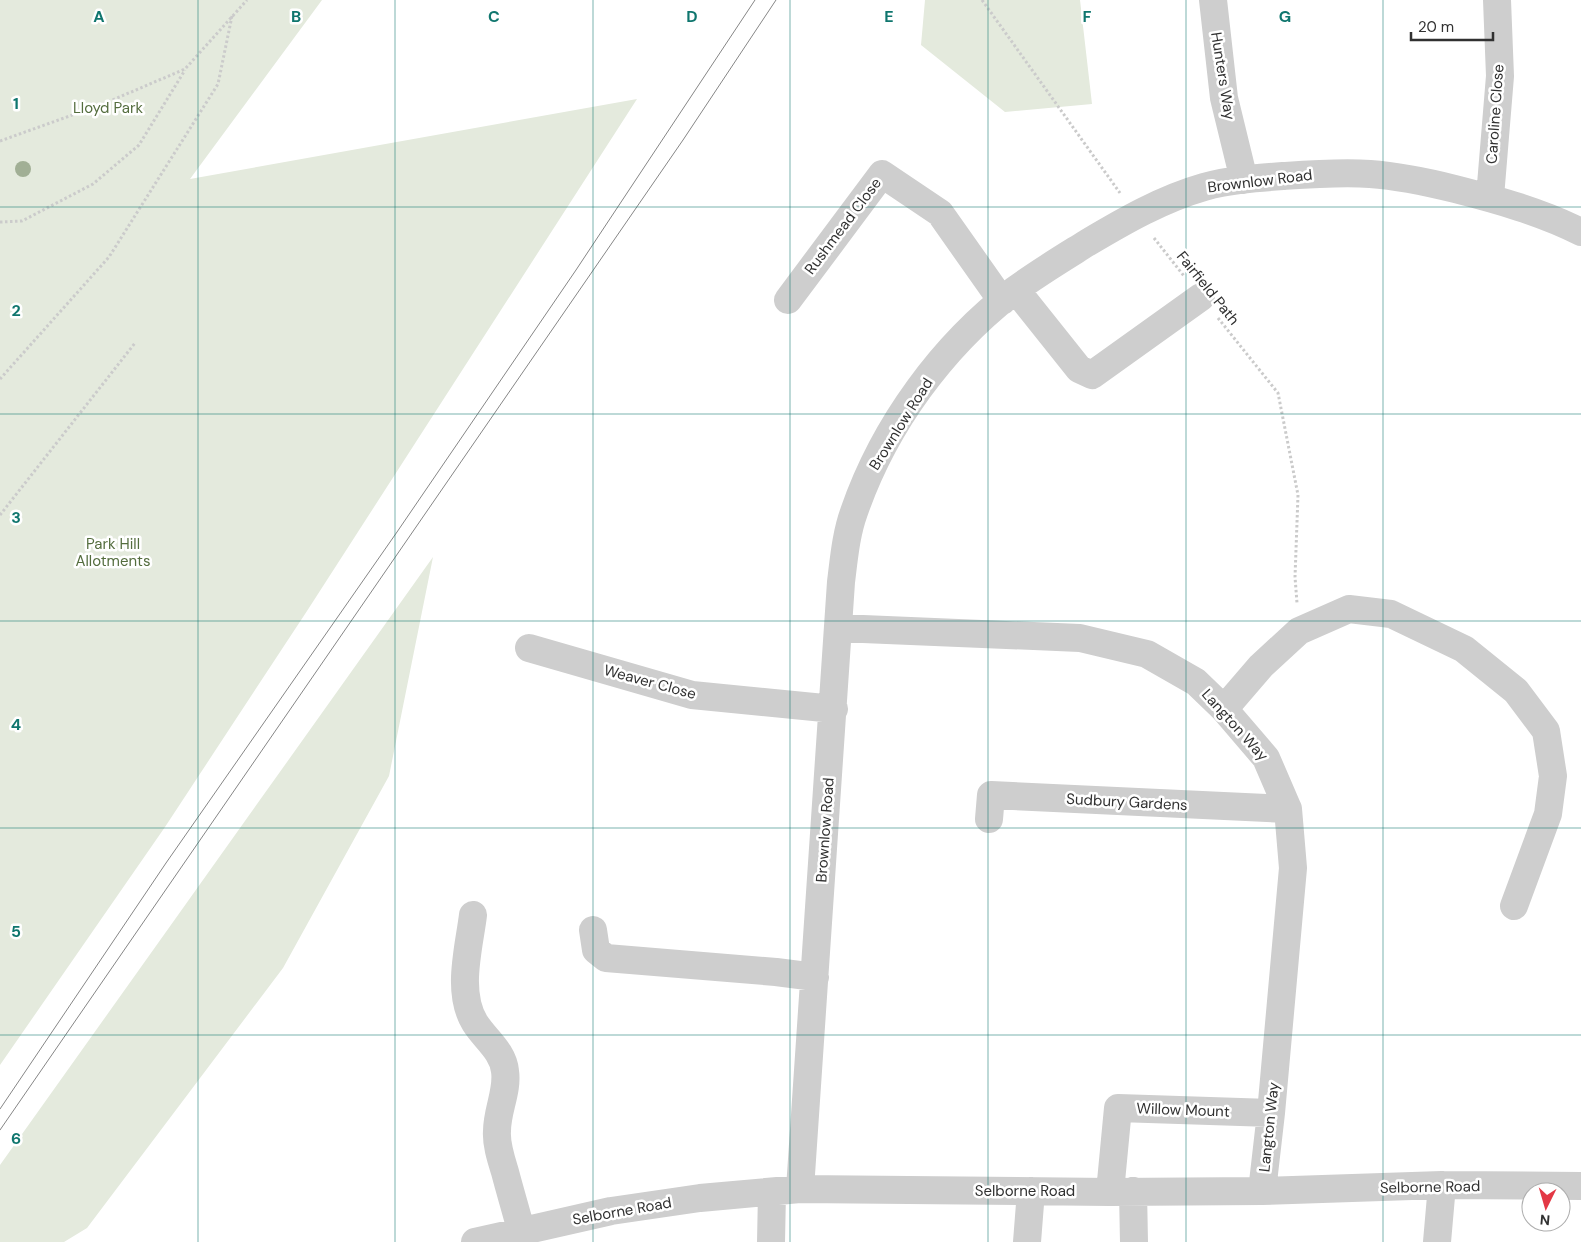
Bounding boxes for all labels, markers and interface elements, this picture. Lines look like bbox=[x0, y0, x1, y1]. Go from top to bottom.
text: A bbox=[93, 6, 105, 27]
text: B bbox=[291, 6, 301, 27]
text: C bbox=[488, 6, 500, 27]
text: D bbox=[686, 6, 698, 27]
text: E bbox=[884, 6, 894, 27]
text: F bbox=[1083, 6, 1092, 27]
text: G bbox=[1279, 6, 1291, 27]
scale bar bbox=[1411, 10, 1494, 42]
text: 20 m bbox=[1418, 17, 1454, 37]
street label: Hunters Way bbox=[1206, 31, 1240, 122]
street label: Caroline Close bbox=[1482, 63, 1508, 165]
text: 1 bbox=[13, 93, 19, 114]
park label: Lloyd Park bbox=[73, 98, 144, 118]
street label: Brownlow Road bbox=[1207, 165, 1313, 197]
street label: Rushmead Close bbox=[800, 174, 886, 278]
street label: Fairfield Path bbox=[1172, 247, 1244, 329]
text: 2 bbox=[11, 300, 21, 321]
street label: Brownlow Road bbox=[865, 374, 937, 474]
text: 3 bbox=[11, 507, 21, 528]
park label: Park Hill Allotments bbox=[75, 534, 151, 571]
street label: Weaver Close bbox=[602, 660, 698, 704]
street label: Langton Way bbox=[1197, 685, 1273, 766]
text: 4 bbox=[11, 714, 21, 735]
street label: Brownlow Road bbox=[811, 777, 839, 883]
street label: Sudbury Gardens bbox=[1066, 789, 1188, 815]
text: 5 bbox=[11, 921, 21, 942]
street label: Langton Way bbox=[1254, 1080, 1284, 1173]
street label: Willow Mount bbox=[1136, 1098, 1230, 1122]
text: 6 bbox=[11, 1128, 21, 1149]
street label: Selborne Road bbox=[1380, 1176, 1480, 1198]
street label: Selborne Road bbox=[975, 1181, 1075, 1201]
north arrow bbox=[1521, 1182, 1571, 1232]
street label: Selborne Road bbox=[571, 1192, 673, 1230]
text: N bbox=[1539, 1211, 1551, 1229]

